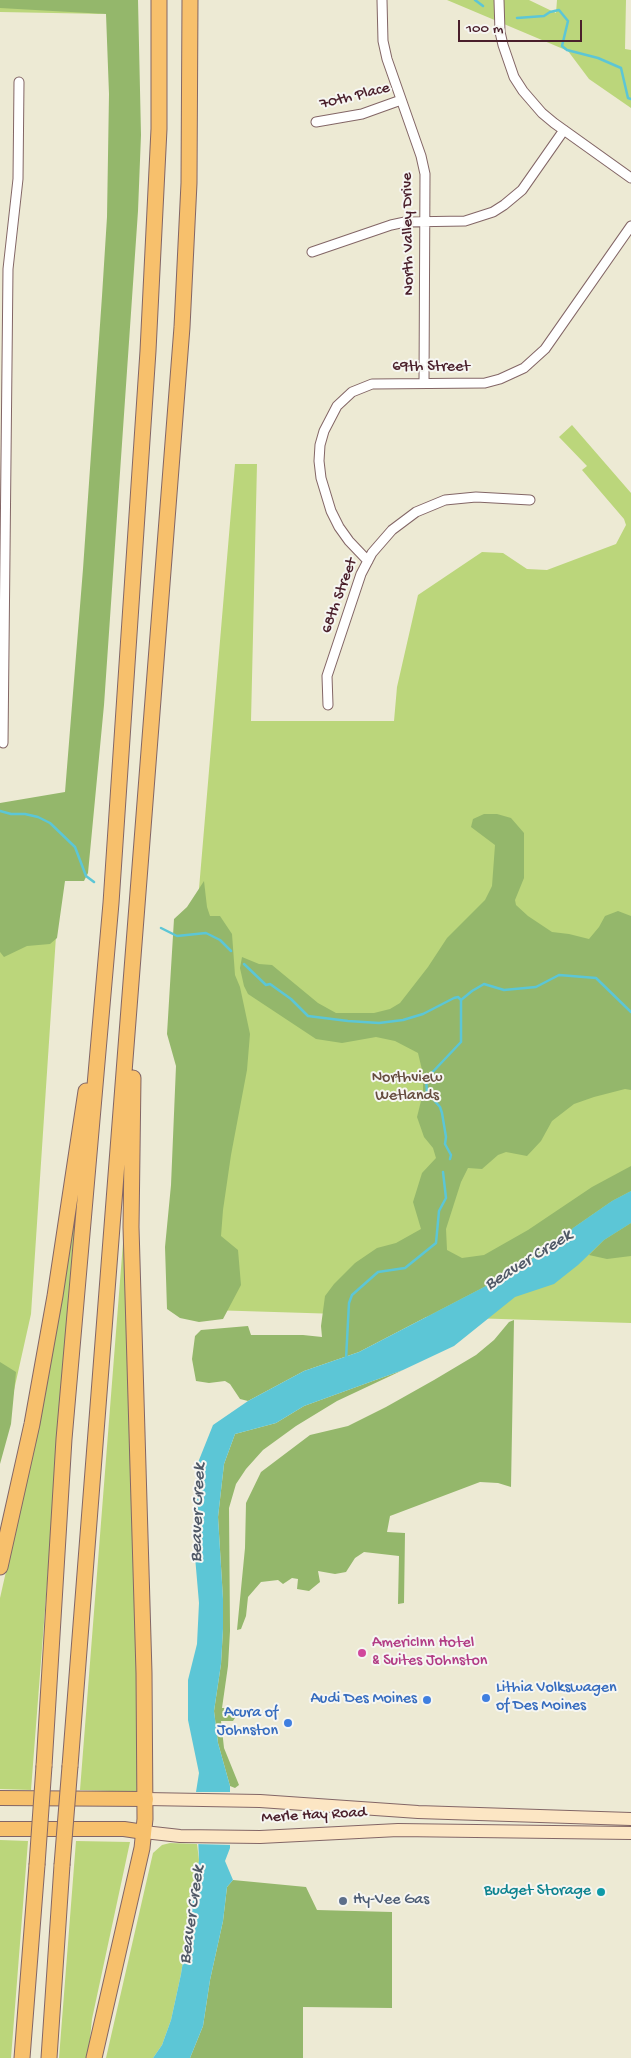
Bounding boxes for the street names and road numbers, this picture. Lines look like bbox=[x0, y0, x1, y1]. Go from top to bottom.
street label: 70th Place bbox=[318, 79, 392, 115]
street label: North Valley Drive bbox=[398, 172, 420, 296]
street label: 69th Street bbox=[392, 358, 470, 378]
street label: 68th Street bbox=[318, 556, 362, 636]
street label: Merle Hay Road bbox=[261, 1804, 367, 1828]

